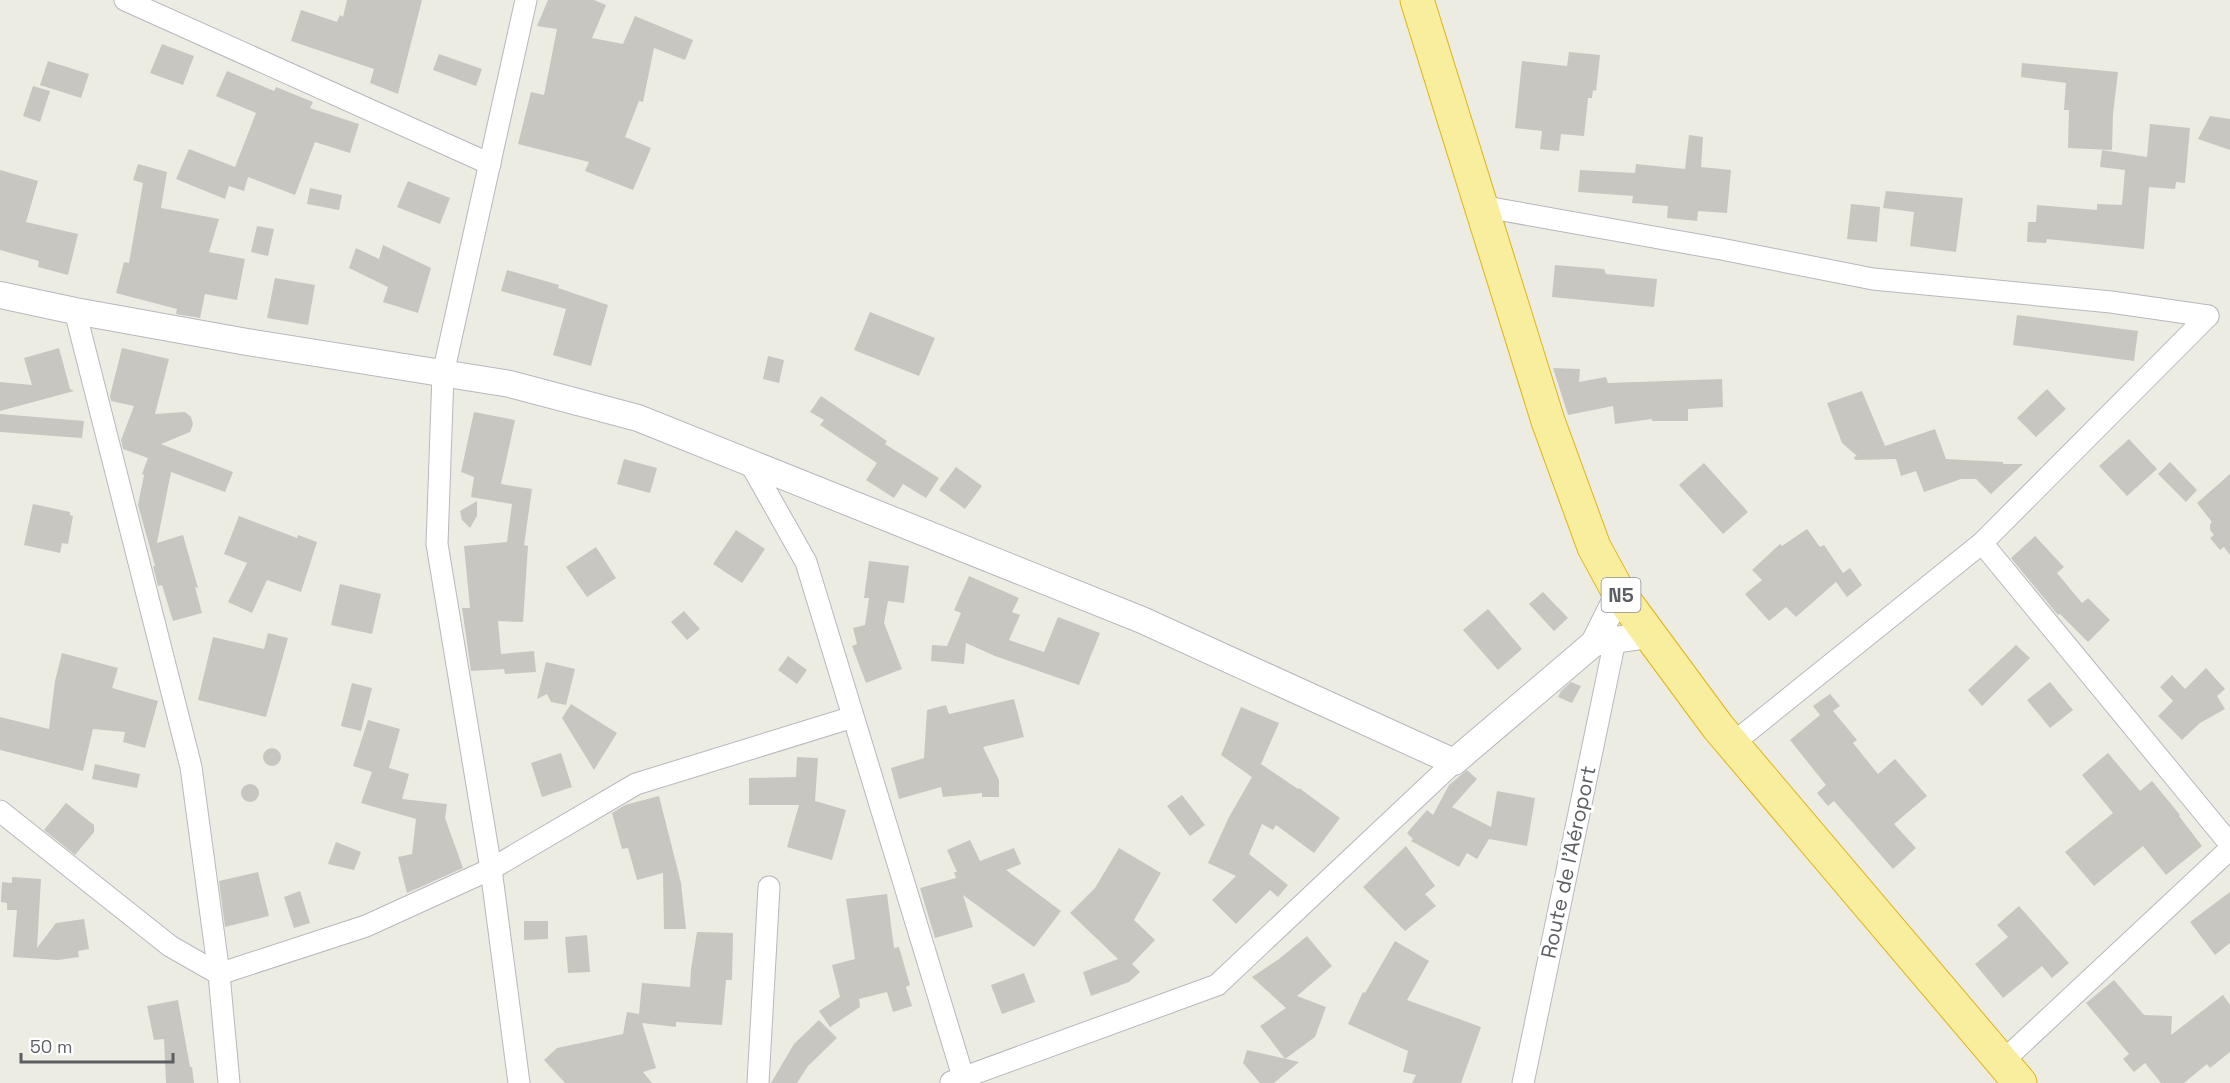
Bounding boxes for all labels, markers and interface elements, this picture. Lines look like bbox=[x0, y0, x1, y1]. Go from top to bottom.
road number: N5 bbox=[1602, 578, 1640, 612]
street label: Route de l'Aéroport bbox=[1534, 763, 1602, 961]
scale bar bbox=[21, 1026, 172, 1064]
text: 50 m bbox=[30, 1035, 72, 1058]

